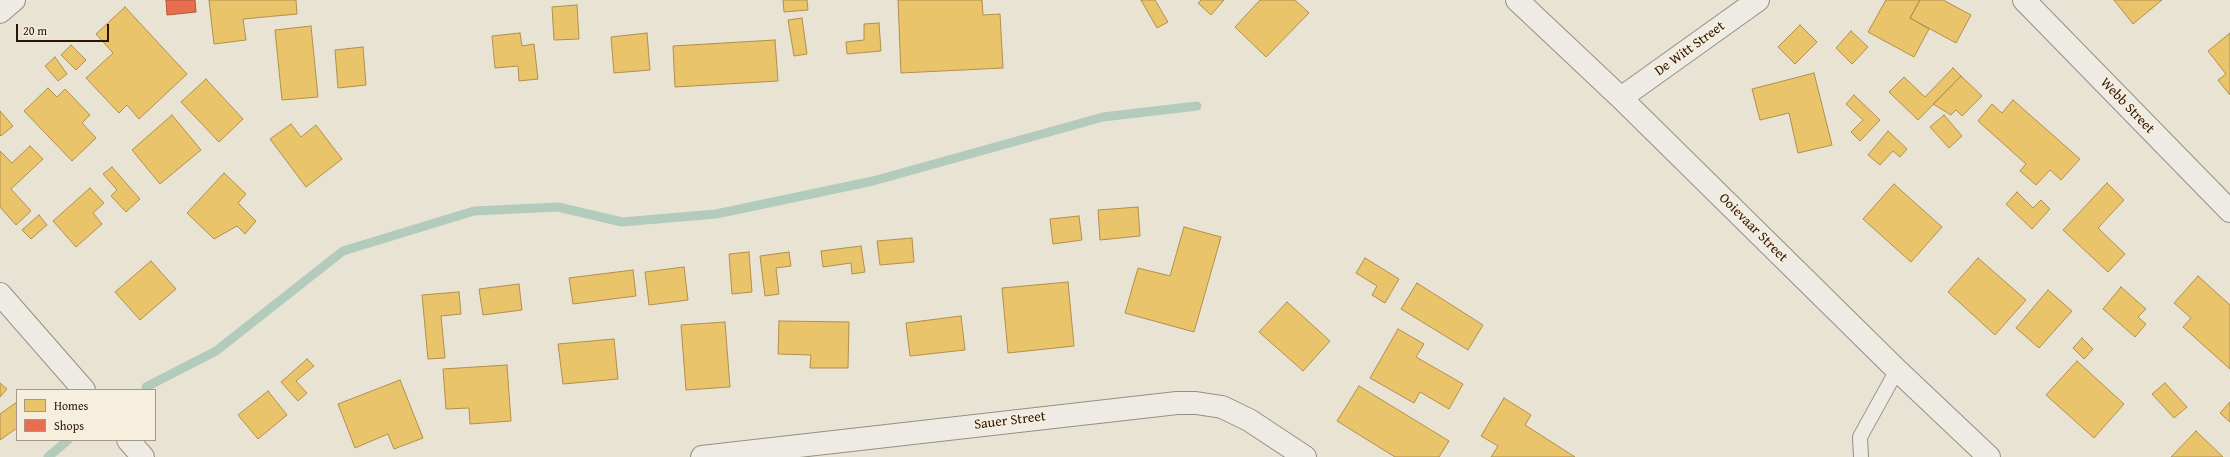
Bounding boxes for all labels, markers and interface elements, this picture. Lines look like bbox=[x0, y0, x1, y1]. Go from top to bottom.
scale bar bbox=[18, 16, 111, 42]
street label: De Witt Street bbox=[1652, 18, 1728, 80]
text: 20 m bbox=[23, 22, 47, 39]
street label: Webb Street bbox=[2096, 75, 2158, 137]
street label: Ooievaar Street bbox=[1715, 190, 1791, 266]
legend bbox=[16, 389, 156, 441]
text: Homes bbox=[54, 397, 88, 414]
street label: Sauer Street bbox=[973, 408, 1047, 434]
text: Shops bbox=[54, 417, 84, 434]

